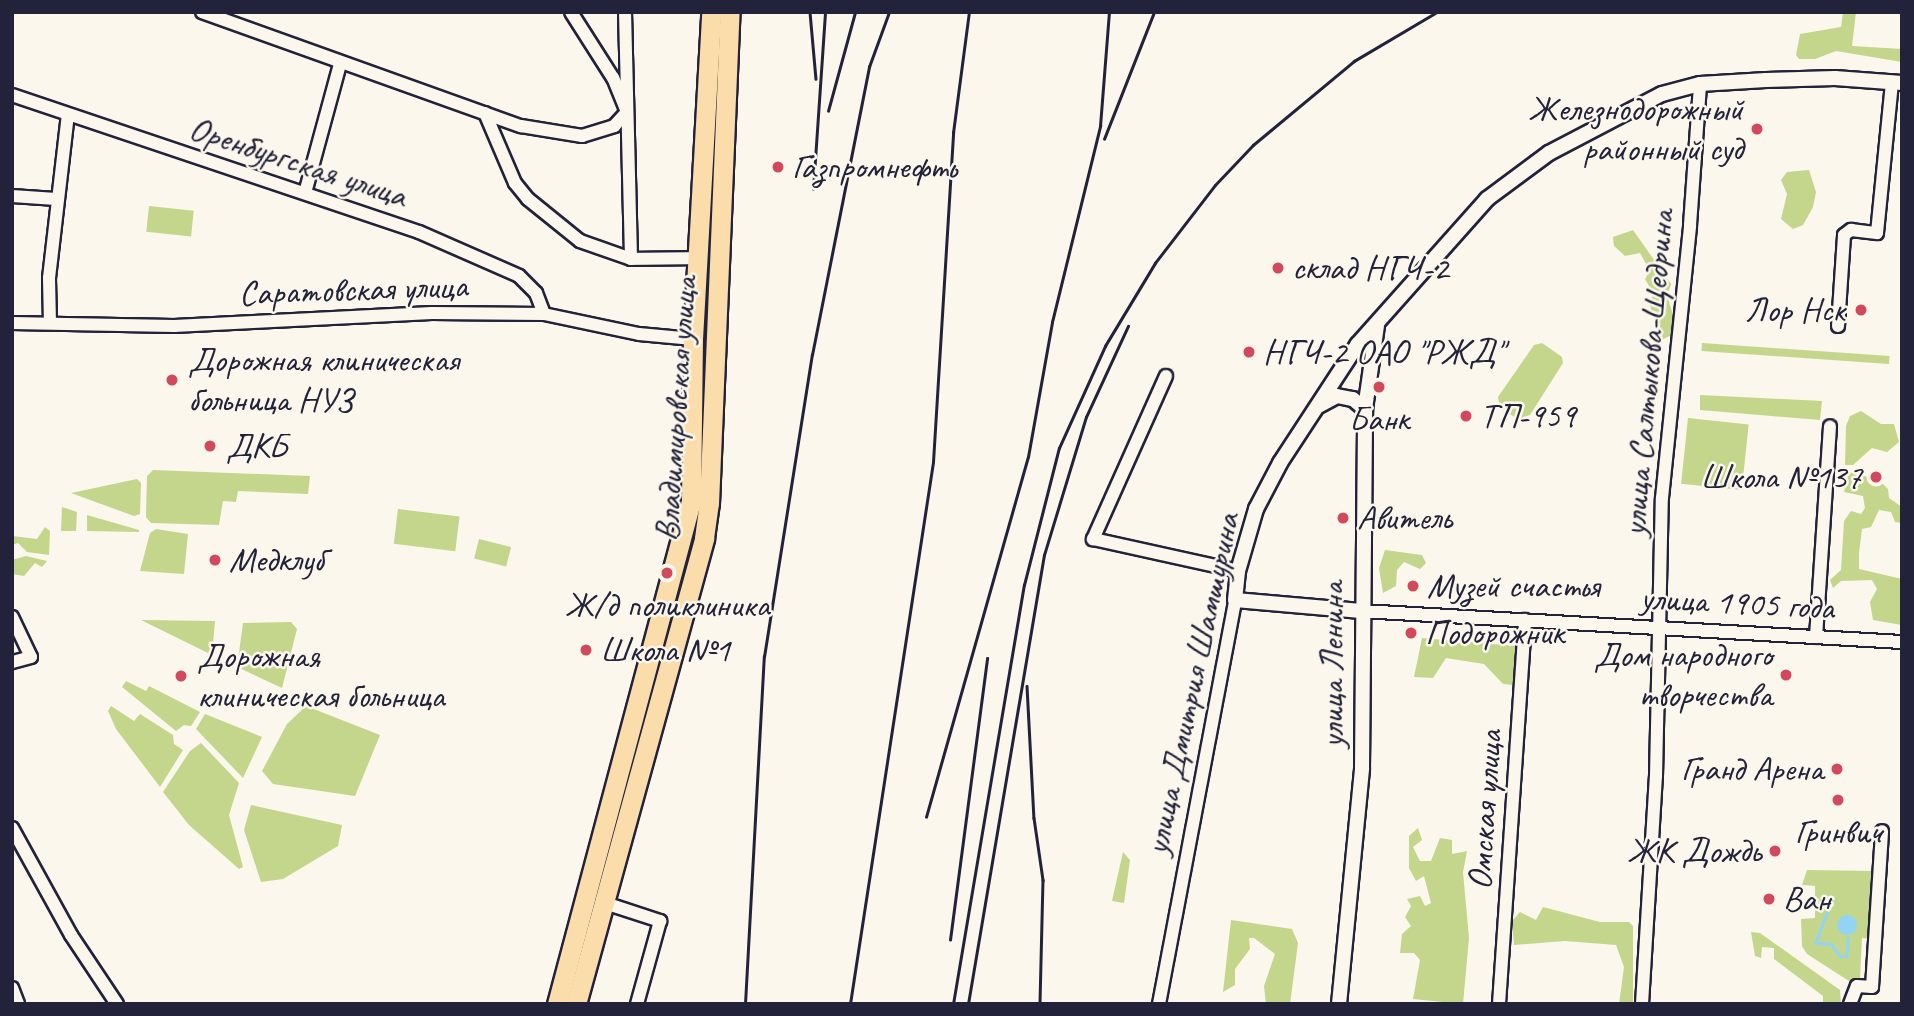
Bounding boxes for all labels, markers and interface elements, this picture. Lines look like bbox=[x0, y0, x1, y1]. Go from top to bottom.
place label: Железнодорожный районный суд bbox=[1528, 88, 1743, 170]
street label: Оренбургская улица bbox=[183, 107, 413, 217]
marker: Железнодорожный районный суд bbox=[1749, 121, 1765, 137]
place label: Газпромнефть bbox=[792, 146, 957, 188]
marker: Газпромнефть bbox=[770, 159, 786, 175]
street label: улица Салтыкова-Щедрина bbox=[1613, 206, 1683, 540]
place label: склад НГЧ-2 bbox=[1292, 247, 1449, 289]
marker: склад НГЧ-2 bbox=[1270, 260, 1286, 276]
street label: Саратовская улица bbox=[237, 265, 469, 315]
street label: Владимировская улица bbox=[646, 275, 706, 543]
place label: Лор Нск bbox=[1745, 289, 1845, 331]
marker: Лор Нск bbox=[1851, 300, 1871, 320]
place label: НГЧ-2 ОАО "РЖД" bbox=[1263, 331, 1503, 373]
place label: Дорожная клиническая больница НУЗ bbox=[188, 339, 460, 421]
marker: НГЧ-2 ОАО "РЖД" bbox=[1241, 344, 1257, 360]
marker: Дорожная клиническая больница НУЗ bbox=[162, 370, 182, 390]
marker: Банк bbox=[1371, 379, 1387, 395]
place label: ТП-959 bbox=[1480, 395, 1576, 437]
place label: Банк bbox=[1349, 398, 1409, 440]
marker: ТП-959 bbox=[1458, 408, 1474, 424]
place label: ДКБ bbox=[226, 425, 287, 467]
marker: ДКБ bbox=[200, 436, 220, 456]
place label: Школа №137 bbox=[1700, 456, 1862, 498]
marker: Школа №137 bbox=[1868, 469, 1884, 485]
place label: Авитель bbox=[1357, 497, 1452, 539]
street label: улица Дмитрия Шамшурина bbox=[1135, 509, 1249, 859]
marker: Авитель bbox=[1335, 510, 1351, 526]
place label: Медклуб bbox=[229, 539, 324, 581]
marker: Медклуб bbox=[207, 552, 223, 568]
marker: Ж/д поликлиника bbox=[659, 565, 675, 581]
place label: Музей счастья bbox=[1427, 565, 1599, 607]
street label: улица 1905 года bbox=[1639, 577, 1835, 629]
marker: Музей счастья bbox=[1405, 578, 1421, 594]
street label: улица Ленина bbox=[1311, 582, 1353, 748]
place label: Ж/д поликлиника bbox=[565, 584, 769, 626]
place label: Подорожник bbox=[1425, 612, 1564, 654]
marker: Подорожник bbox=[1403, 625, 1419, 641]
place label: Школа №1 bbox=[600, 629, 730, 671]
place label: Дом народного творчества bbox=[1592, 634, 1772, 716]
place label: Дорожная клиническая больница bbox=[197, 635, 447, 717]
marker: Школа №1 bbox=[578, 642, 594, 658]
marker: Дорожная клиническая больница bbox=[171, 666, 191, 686]
marker: Дом народного творчества bbox=[1778, 667, 1794, 683]
street label: Омская улица bbox=[1458, 727, 1512, 893]
place label: Гранд Арена bbox=[1681, 748, 1823, 790]
marker: Гранд Арена bbox=[1829, 761, 1845, 777]
marker: Гринвич bbox=[1830, 792, 1846, 808]
place label: Гринвич bbox=[1795, 811, 1881, 853]
place label: ЖК Дождь bbox=[1628, 830, 1761, 872]
marker: ЖК Дождь bbox=[1767, 843, 1783, 859]
place label: Ван bbox=[1783, 878, 1831, 920]
marker: Ван bbox=[1761, 891, 1777, 907]

